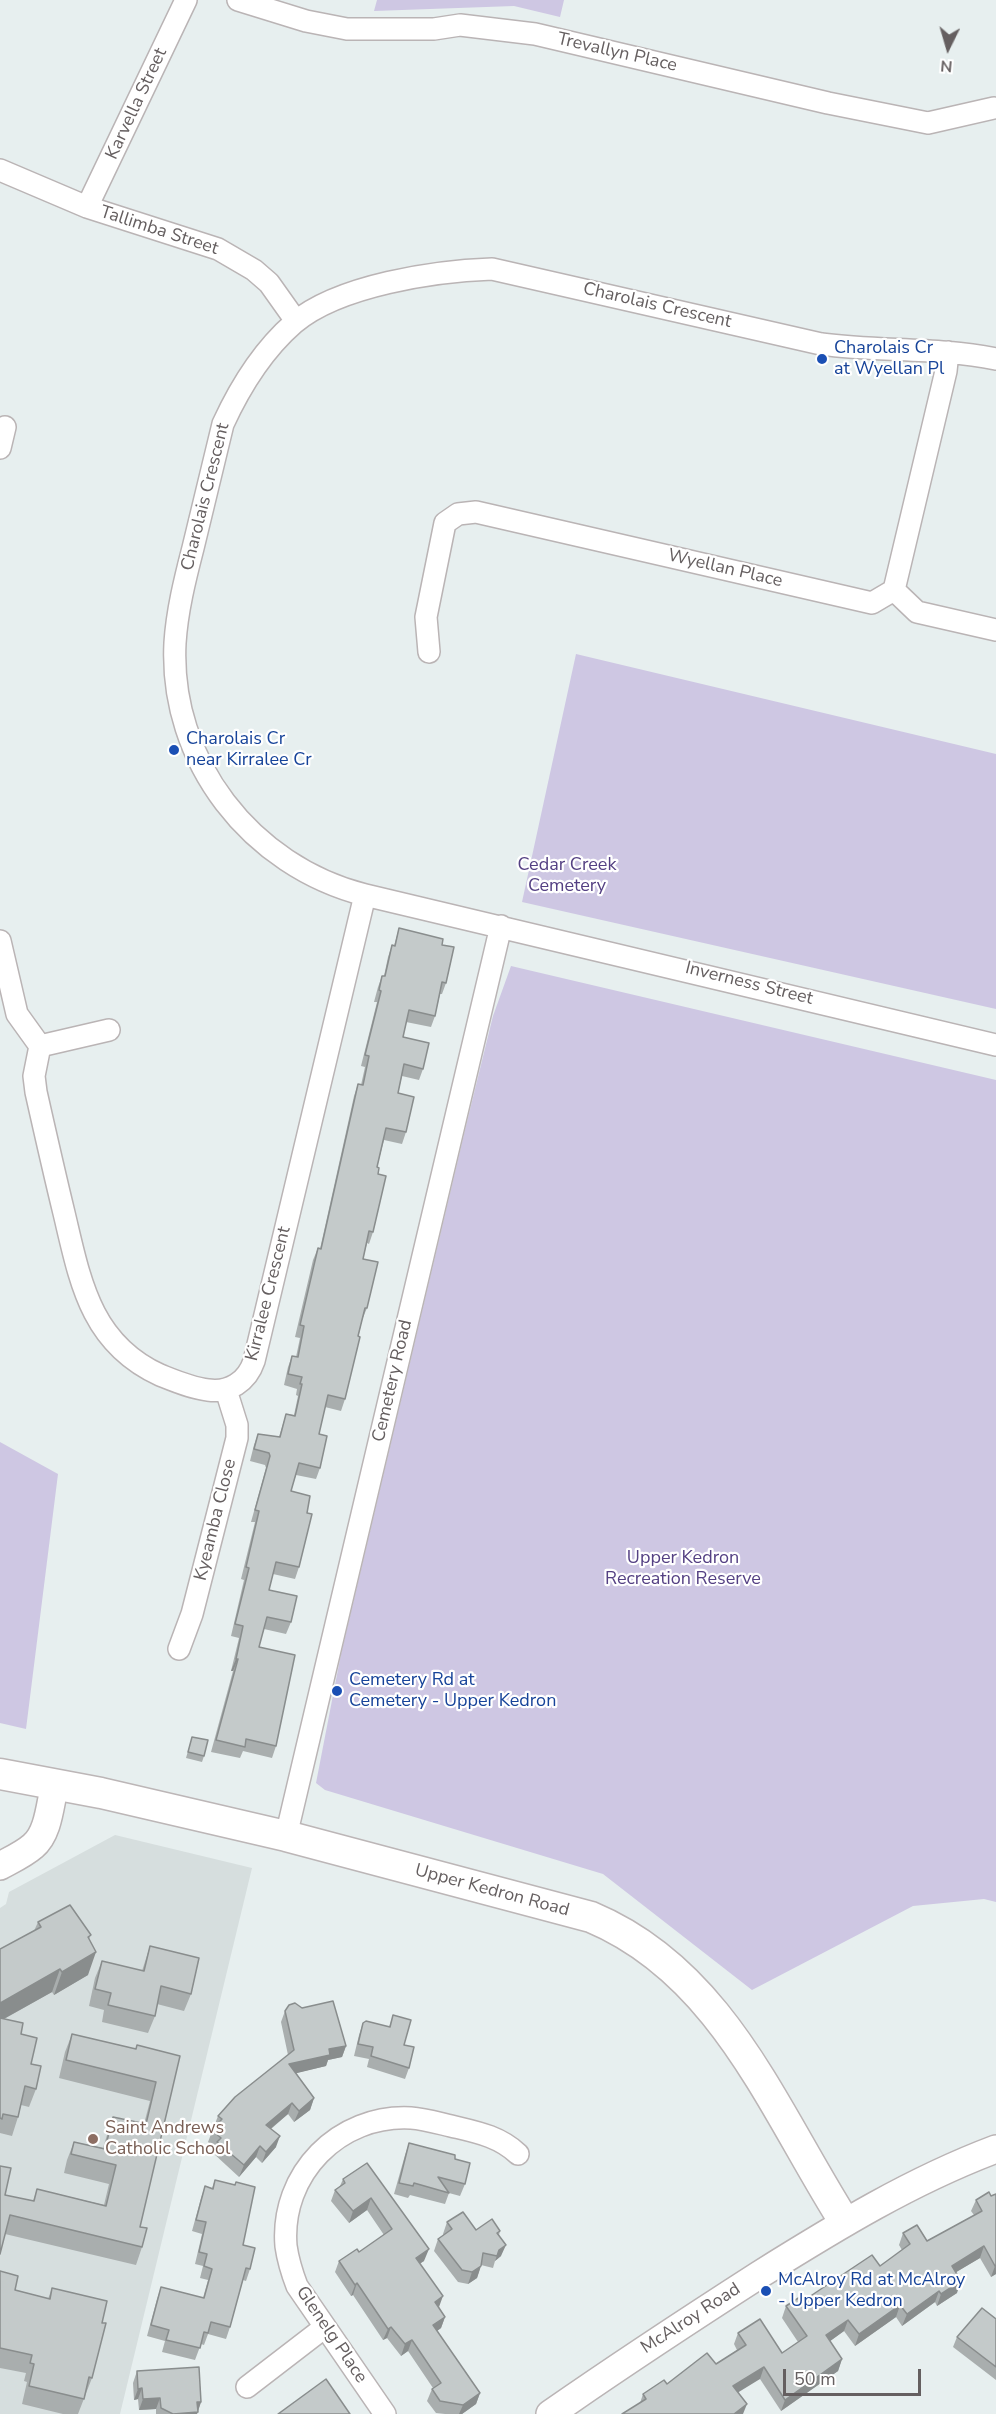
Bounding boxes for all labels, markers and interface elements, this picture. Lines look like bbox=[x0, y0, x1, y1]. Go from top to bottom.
north arrow bbox=[918, 18, 978, 78]
street label: Trevallyn Place bbox=[555, 29, 679, 77]
street label: Karvella Street bbox=[102, 45, 172, 163]
text: N bbox=[940, 54, 953, 77]
street label: Tallimba Street bbox=[97, 202, 221, 260]
street label: Charolais Crescent bbox=[581, 278, 733, 334]
place label: Charolais Cr at Wyellan Pl bbox=[834, 338, 944, 380]
marker: Charolais Cr at Wyellan Pl bbox=[815, 352, 829, 366]
street label: Charolais Crescent bbox=[177, 421, 235, 573]
street label: Wyellan Place bbox=[666, 545, 784, 593]
place label: Charolais Cr near Kirralee Cr bbox=[186, 729, 312, 771]
marker: Charolais Cr near Kirralee Cr bbox=[167, 743, 181, 757]
park label: Cedar Creek Cemetery bbox=[518, 855, 616, 898]
street label: Inverness Street bbox=[683, 958, 815, 1010]
street label: Kirralee Crescent bbox=[242, 1225, 296, 1363]
street label: Cemetery Road bbox=[368, 1318, 418, 1444]
street label: Kyeamba Close bbox=[190, 1457, 242, 1583]
park label: Upper Kedron Recreation Reserve bbox=[605, 1548, 761, 1590]
place label: Cemetery Rd at Cemetery - Upper Kedron bbox=[349, 1670, 556, 1712]
marker: Cemetery Rd at Cemetery - Upper Kedron bbox=[330, 1684, 344, 1698]
street label: Upper Kedron Road bbox=[412, 1860, 572, 1922]
place label: Saint Andrews Catholic School bbox=[105, 2118, 230, 2160]
marker: Saint Andrews Catholic School bbox=[86, 2132, 100, 2146]
place label: McAlroy Rd at McAlroy - Upper Kedron bbox=[778, 2270, 965, 2312]
street label: McAlroy Road bbox=[637, 2279, 745, 2359]
street label: Glenelg Place bbox=[291, 2282, 371, 2388]
marker: McAlroy Rd at McAlroy - Upper Kedron bbox=[759, 2284, 773, 2298]
scale bar bbox=[786, 2357, 924, 2395]
text: 50 m bbox=[794, 2367, 836, 2391]

